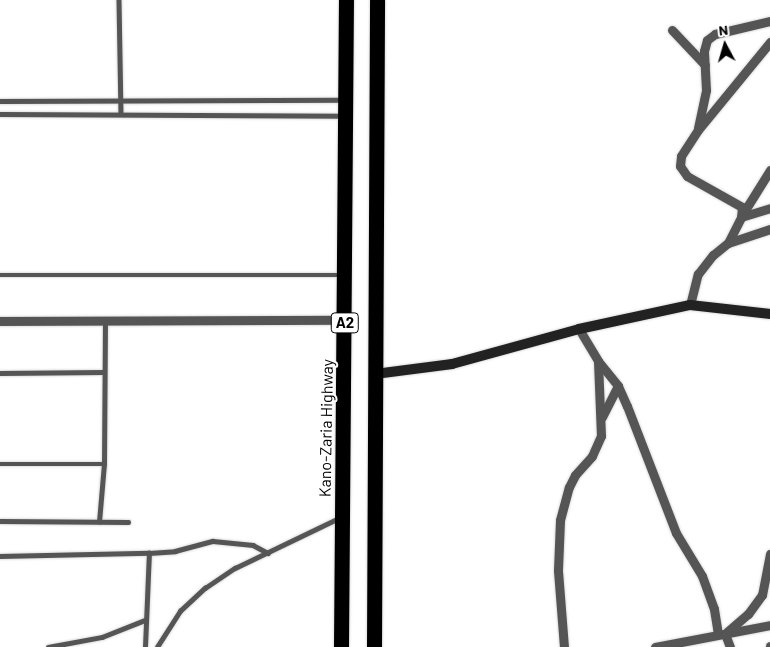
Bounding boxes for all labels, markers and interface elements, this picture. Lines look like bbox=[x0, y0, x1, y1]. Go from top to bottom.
north arrow bbox=[700, 20, 750, 70]
text: N bbox=[718, 21, 729, 39]
road number: A2 bbox=[330, 310, 360, 336]
street label: Kano-Zaria Highway bbox=[315, 359, 337, 497]

